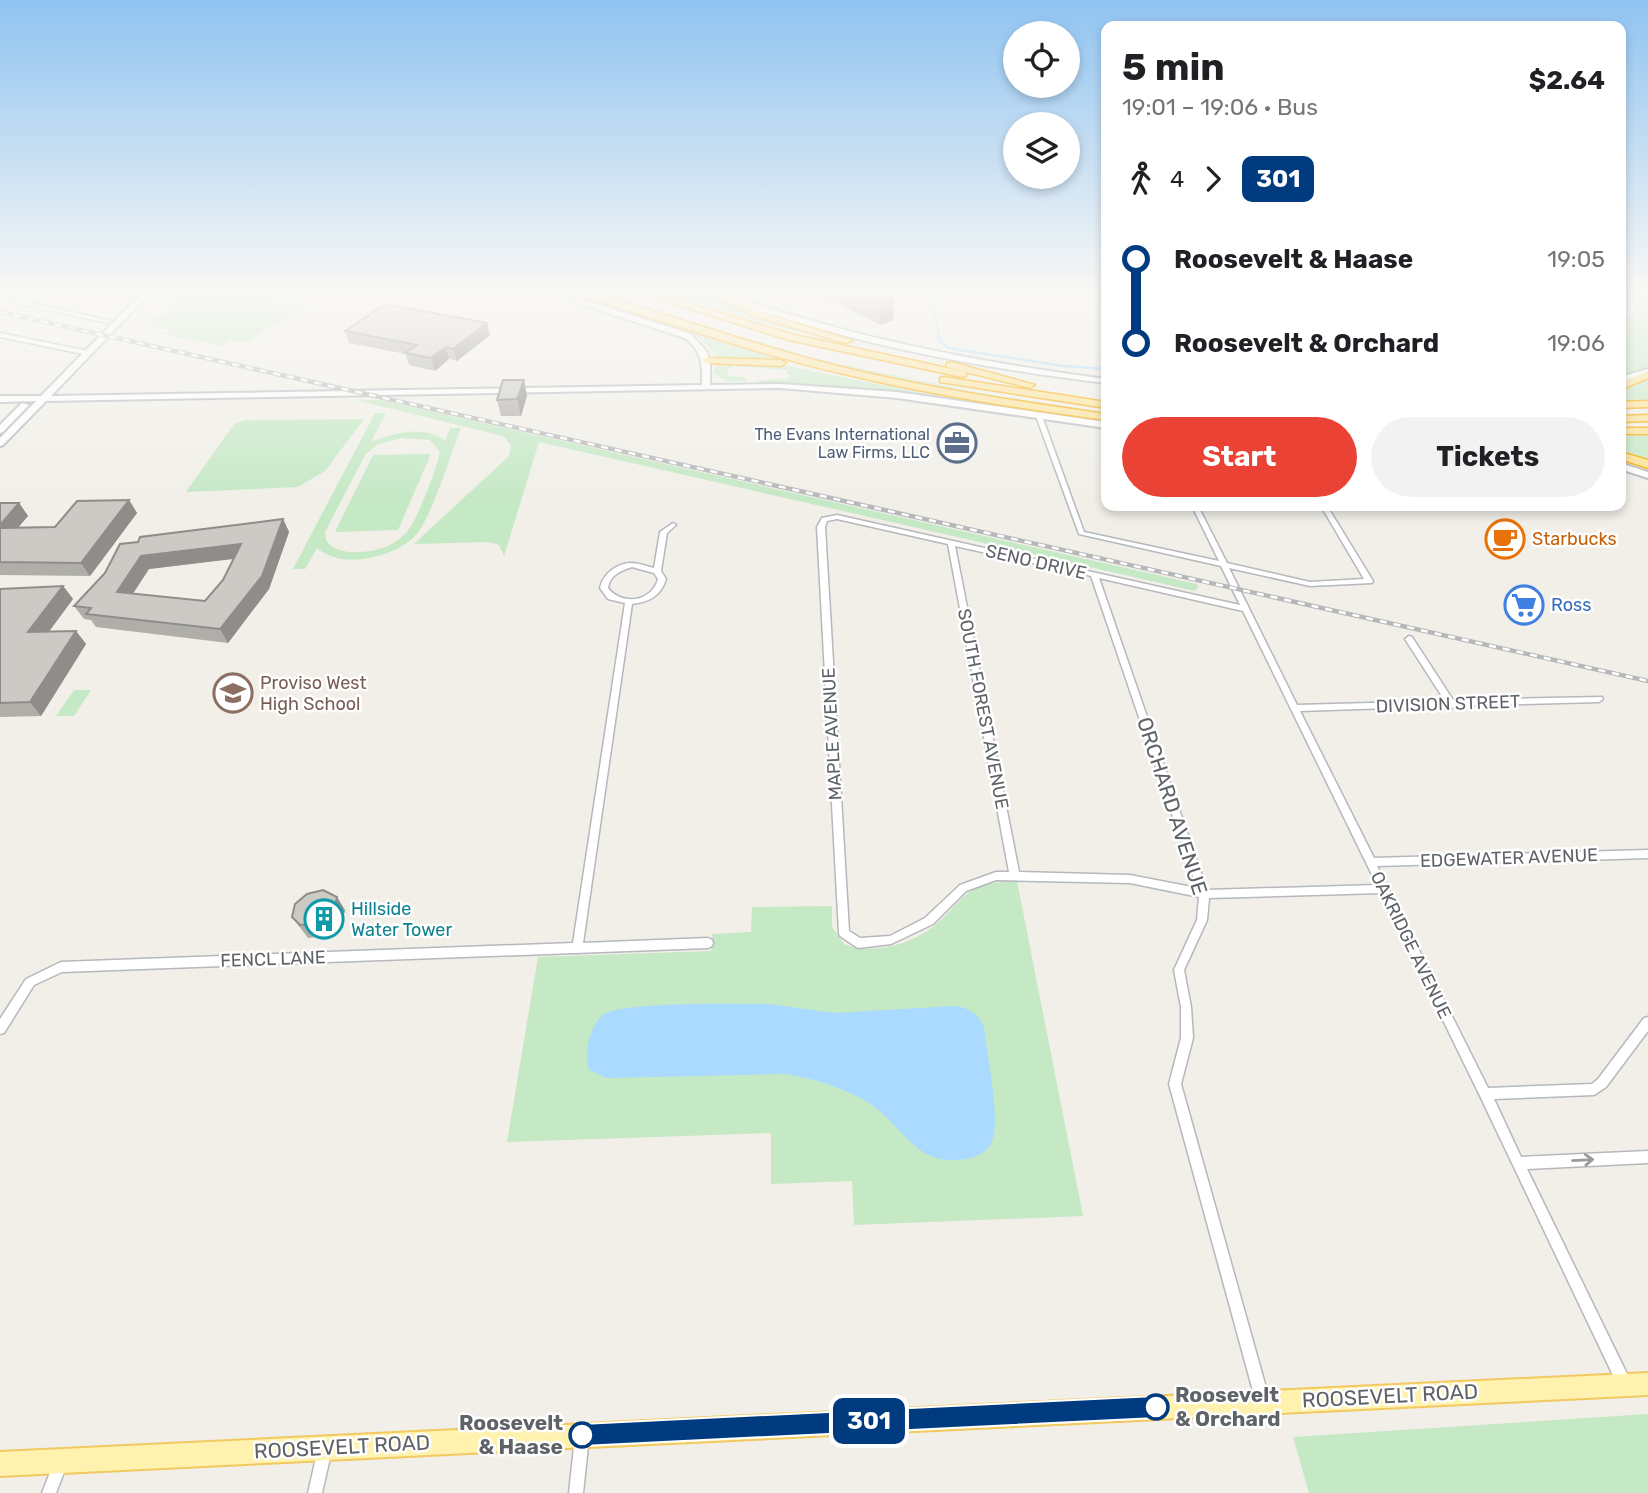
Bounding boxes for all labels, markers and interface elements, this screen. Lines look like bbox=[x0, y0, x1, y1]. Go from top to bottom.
map controls bbox=[1003, 21, 1080, 189]
button: locate bbox=[1003, 21, 1080, 98]
text: 5 min bbox=[1122, 44, 1225, 90]
text: $2.64 bbox=[1529, 65, 1605, 96]
text: 19:01 – 19:06 · Bus bbox=[1122, 93, 1318, 121]
button: layers bbox=[1003, 112, 1080, 189]
icon: walk bbox=[1122, 160, 1160, 198]
icon: forward bbox=[1194, 160, 1232, 198]
text: 4 bbox=[1170, 165, 1184, 193]
text: 301 bbox=[1256, 165, 1300, 193]
text: Roosevelt & Haase bbox=[1174, 244, 1413, 275]
text: 19:05 bbox=[1547, 245, 1605, 273]
text: Roosevelt & Orchard bbox=[1174, 328, 1439, 359]
text: 19:06 bbox=[1547, 329, 1605, 357]
button: Start bbox=[1122, 417, 1357, 497]
button: Tickets bbox=[1371, 417, 1605, 497]
office icon: The Evans International Law Firms, LLC bbox=[936, 422, 978, 464]
place label: The Evans International Law Firms, LLC bbox=[754, 425, 930, 462]
cafe icon: Starbucks bbox=[1484, 518, 1526, 560]
place label: Starbucks bbox=[1532, 528, 1617, 550]
street label: SENO DRIVE bbox=[983, 540, 1089, 584]
supermarket icon: Ross bbox=[1503, 584, 1545, 626]
place label: Ross bbox=[1551, 594, 1591, 616]
street label: SOUTH FOREST AVENUE bbox=[953, 607, 1013, 811]
street label: MAPLE AVENUE bbox=[818, 667, 846, 801]
school or university icon: Proviso West High School bbox=[212, 672, 254, 714]
place label: Proviso West High School bbox=[260, 672, 367, 715]
street label: DIVISION STREET bbox=[1375, 690, 1521, 718]
street label: ORCHARD AVENUE bbox=[1132, 714, 1213, 898]
street label: EDGEWATER AVENUE bbox=[1420, 844, 1598, 872]
street label: OAKRIDGE AVENUE bbox=[1366, 868, 1456, 1022]
building icon: Hillside Water Tower bbox=[303, 898, 345, 940]
place label: Hillside Water Tower bbox=[351, 898, 452, 941]
street label: FENCL LANE bbox=[220, 946, 326, 972]
one-way arrow bbox=[1571, 1153, 1594, 1166]
street label: ROOSEVELT ROAD bbox=[1301, 1378, 1479, 1413]
place label: Roosevelt & Orchard bbox=[1175, 1382, 1281, 1431]
marker: Roosevelt & Orchard bbox=[1143, 1394, 1169, 1420]
line badge: 301 bbox=[829, 1398, 909, 1444]
text: 301 bbox=[847, 1407, 891, 1435]
place label: Roosevelt & Haase bbox=[459, 1410, 563, 1459]
marker: Roosevelt & Haase bbox=[569, 1422, 595, 1448]
street label: ROOSEVELT ROAD bbox=[253, 1429, 431, 1464]

